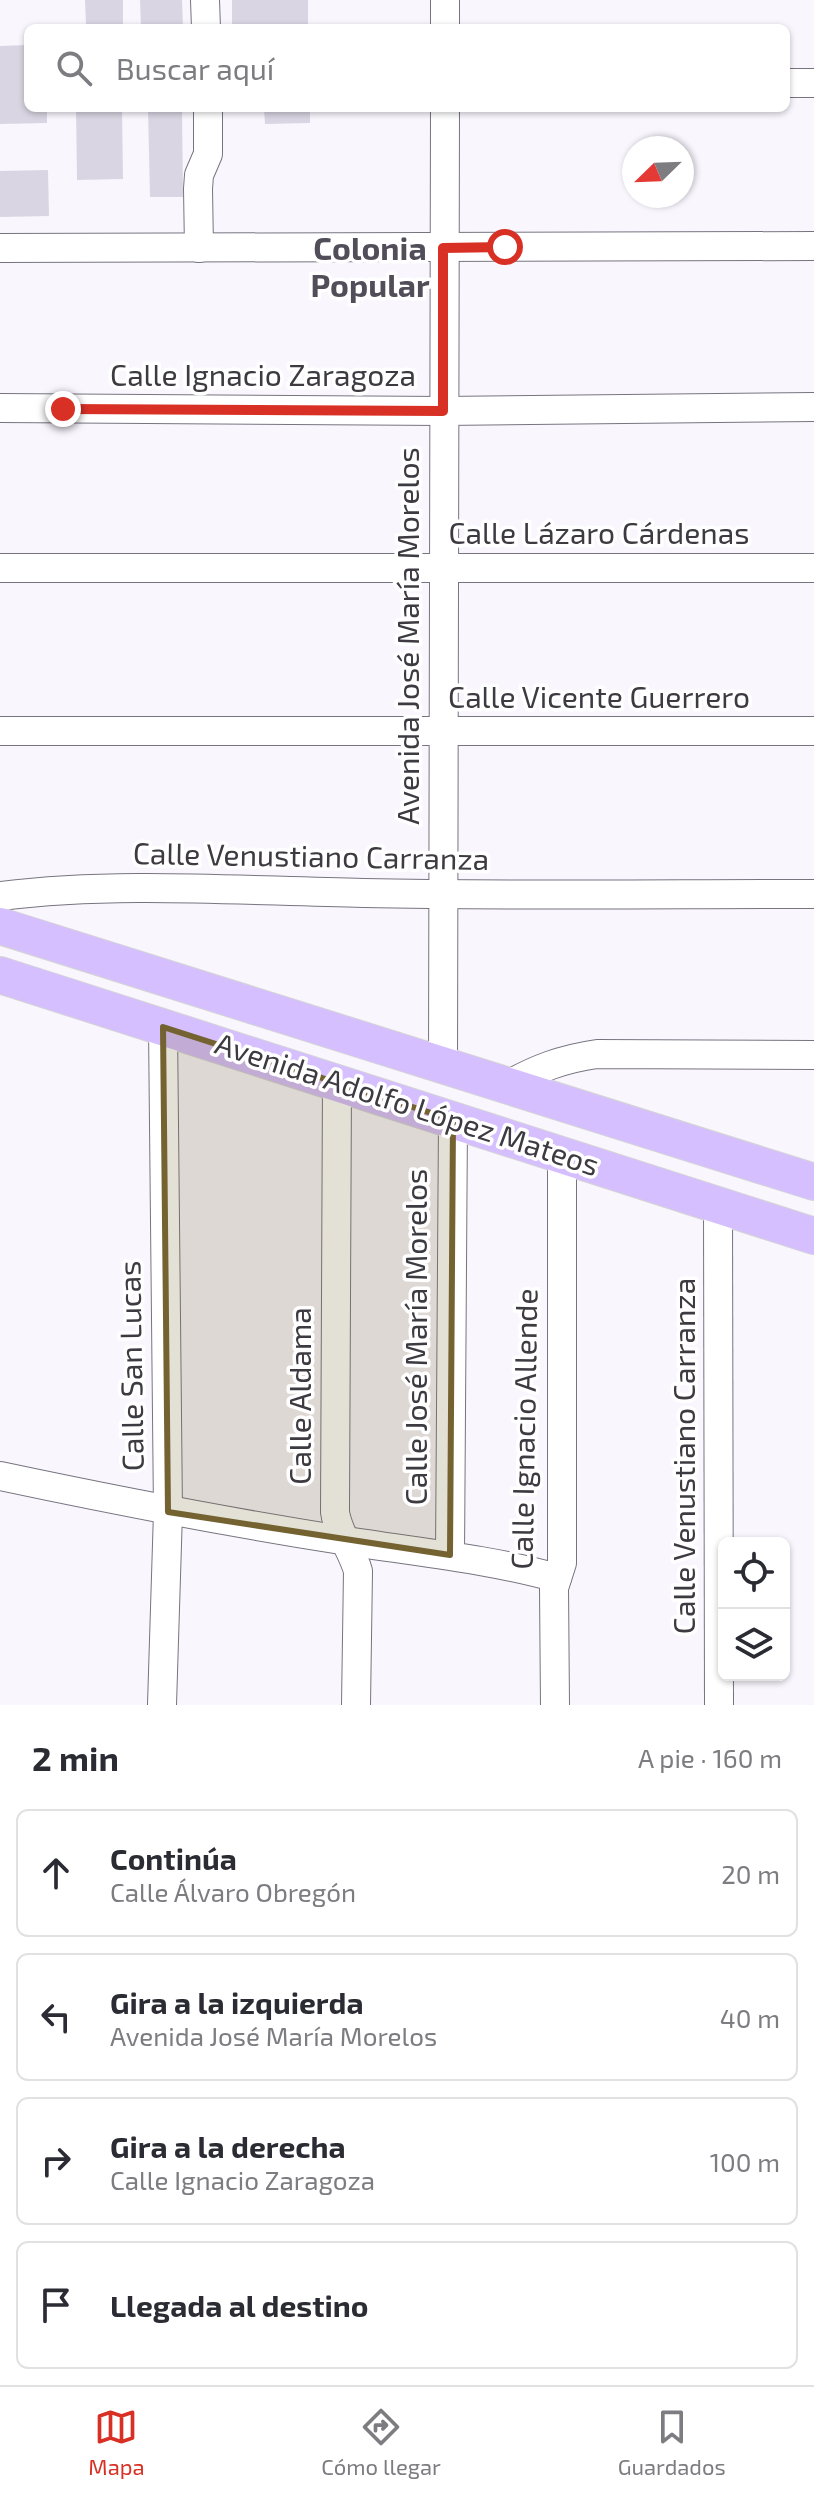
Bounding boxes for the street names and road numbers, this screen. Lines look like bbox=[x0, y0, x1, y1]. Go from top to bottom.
street label: Calle Ignacio Zaragoza bbox=[110, 356, 416, 392]
street label: Avenida José María Morelos bbox=[389, 447, 425, 825]
street label: Calle Lázaro Cárdenas bbox=[449, 514, 749, 550]
street label: Calle Vicente Guerrero bbox=[448, 678, 750, 714]
street label: Calle Venustiano Carranza bbox=[133, 834, 489, 876]
street label: Avenida Adolfo López Mateos bbox=[211, 1024, 604, 1182]
street label: Calle José María Morelos bbox=[397, 1169, 433, 1505]
street label: Calle San Lucas bbox=[110, 1260, 150, 1472]
street label: Calle Venustiano Carranza bbox=[665, 1278, 701, 1634]
street label: Calle Ignacio Allende bbox=[503, 1288, 543, 1570]
street label: Calle Aldama bbox=[281, 1307, 317, 1485]

